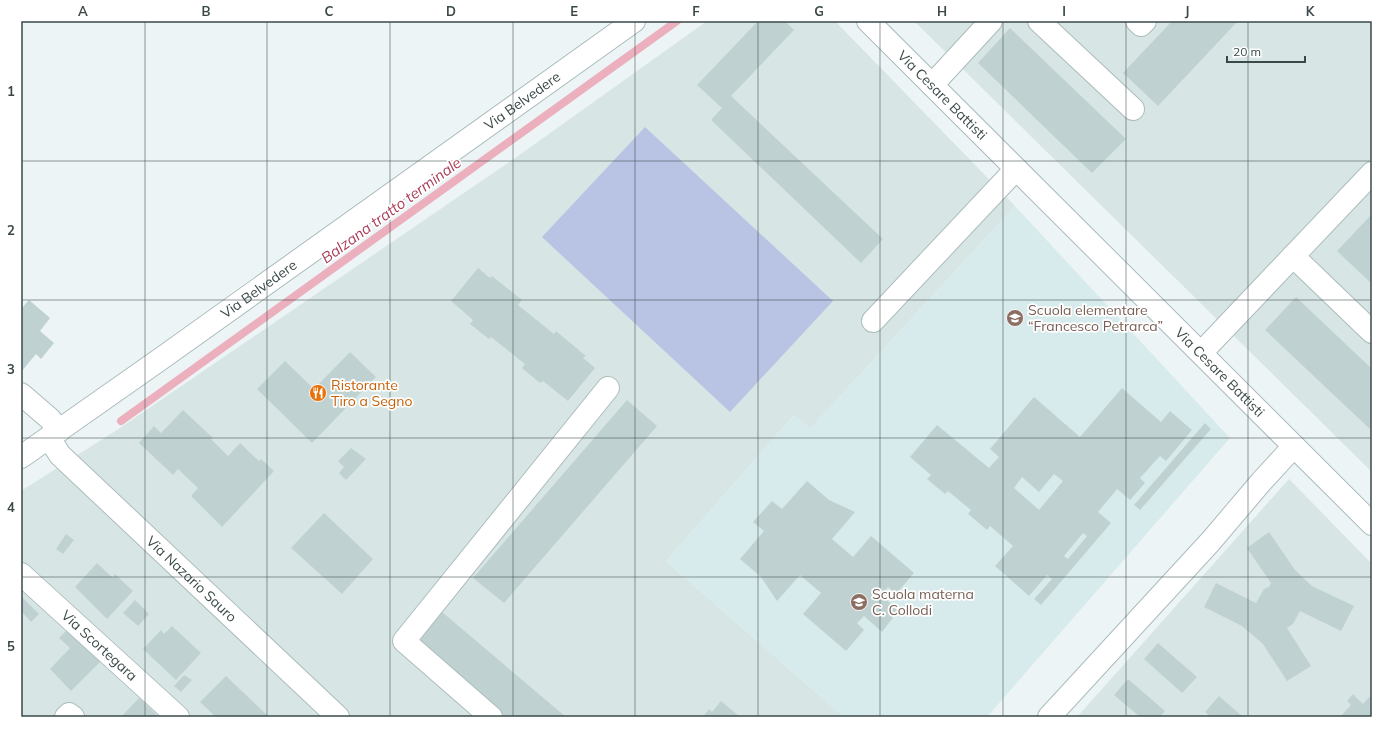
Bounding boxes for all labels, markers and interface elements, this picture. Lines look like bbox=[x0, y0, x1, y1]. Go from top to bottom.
text: A bbox=[78, 3, 88, 19]
text: B bbox=[202, 3, 211, 19]
text: C bbox=[325, 3, 334, 19]
text: D bbox=[446, 3, 456, 19]
text: E bbox=[570, 3, 578, 19]
text: F bbox=[692, 3, 700, 19]
text: G bbox=[814, 3, 824, 19]
text: H bbox=[937, 3, 947, 19]
text: I bbox=[1062, 3, 1066, 19]
text: J bbox=[1185, 3, 1189, 19]
text: K bbox=[1306, 3, 1316, 19]
scale bar bbox=[1227, 38, 1305, 64]
text: 20 m bbox=[1233, 44, 1261, 59]
street label: Via Cesare Battisti bbox=[894, 47, 991, 144]
street label: Via Belvedere bbox=[481, 67, 564, 134]
text: 1 bbox=[7, 83, 15, 99]
water label: Balzana tratto terminale bbox=[317, 153, 465, 267]
text: 2 bbox=[7, 222, 15, 238]
street label: Via Belvedere bbox=[217, 256, 300, 322]
place label: Scuola elementare “Francesco Petrarca” bbox=[1028, 301, 1163, 335]
school or university icon: Scuola elementare “Francesco Petrarca” bbox=[1005, 308, 1025, 328]
street label: Via Cesare Battisti bbox=[1171, 323, 1268, 421]
text: 3 bbox=[7, 361, 15, 377]
place label: Ristorante Tiro a Segno bbox=[331, 376, 412, 410]
restaurant icon: Ristorante Tiro a Segno bbox=[308, 383, 328, 403]
text: 4 bbox=[7, 499, 15, 515]
street label: Via Nazario Sauro bbox=[142, 532, 241, 626]
place label: Scuola materna C. Collodi bbox=[872, 585, 974, 619]
school or university icon: Scuola materna C. Collodi bbox=[849, 592, 869, 612]
street label: Via Scortegara bbox=[57, 606, 141, 685]
text: 5 bbox=[7, 638, 15, 654]

